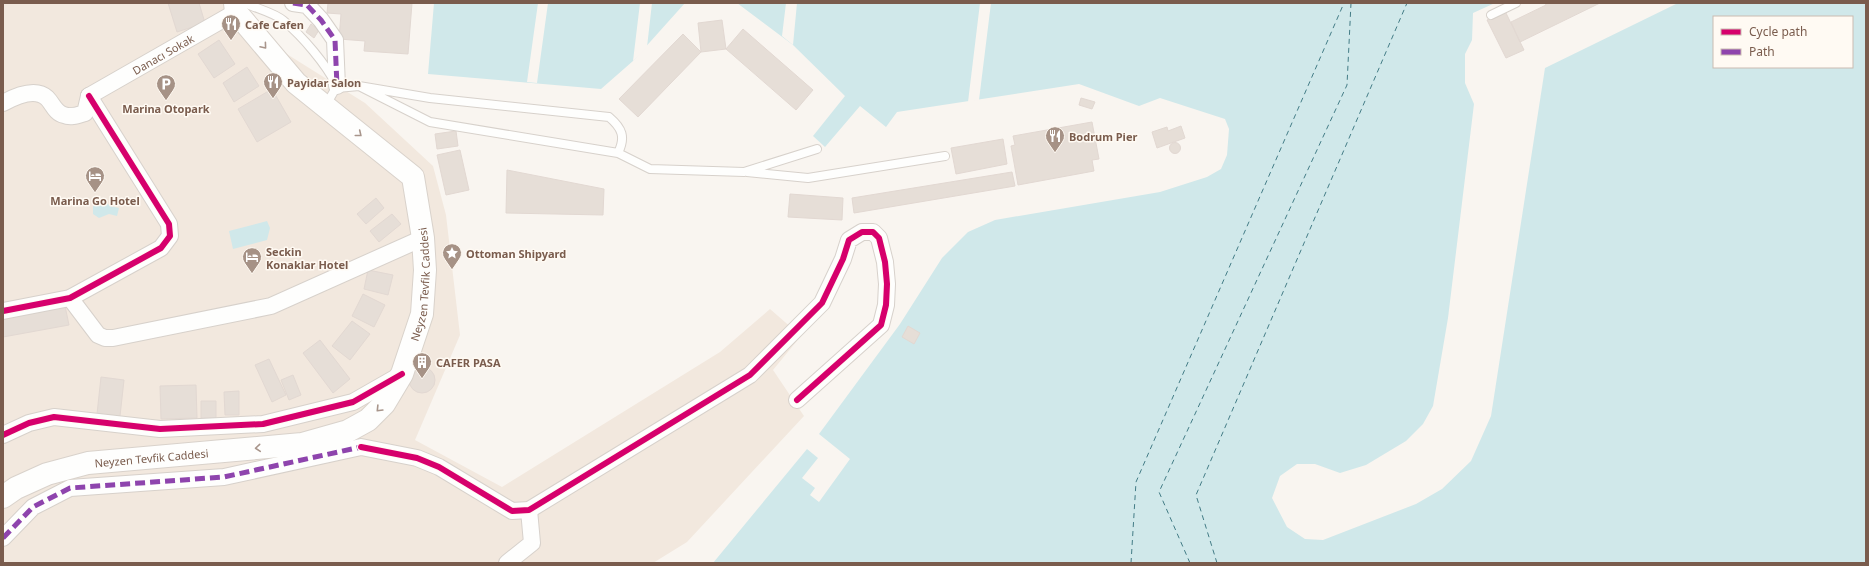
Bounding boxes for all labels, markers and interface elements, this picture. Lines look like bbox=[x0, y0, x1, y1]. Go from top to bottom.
restaurant icon: Cafe Cafen bbox=[220, 13, 242, 41]
legend bbox=[1713, 16, 1853, 68]
place label: Cafe Cafen bbox=[245, 17, 304, 32]
text: Cycle path bbox=[1749, 23, 1807, 40]
street label: Danacı Sokak bbox=[129, 30, 197, 77]
one-way arrow bbox=[260, 41, 267, 48]
text: Path bbox=[1749, 43, 1775, 60]
restaurant icon: Payidar Salon bbox=[262, 71, 284, 99]
parking icon: Marina Otopark bbox=[155, 73, 177, 101]
place label: Payidar Salon bbox=[287, 75, 361, 90]
place label: Marina Otopark bbox=[122, 101, 210, 116]
restaurant icon: Bodrum Pier bbox=[1044, 125, 1066, 153]
one-way arrow bbox=[354, 129, 361, 136]
place label: Bodrum Pier bbox=[1069, 129, 1137, 144]
hotel icon: Marina Go Hotel bbox=[84, 165, 106, 193]
place label: Marina Go Hotel bbox=[50, 193, 140, 208]
street label: Neyzen Tevfik Caddesi bbox=[406, 227, 433, 343]
place icon: Ottoman Shipyard bbox=[441, 242, 463, 270]
place label: Seckin Konaklar Hotel bbox=[266, 244, 348, 272]
hotel icon: Seckin Konaklar Hotel bbox=[241, 246, 263, 274]
place label: Ottoman Shipyard bbox=[466, 246, 566, 261]
building icon: CAFER PASA bbox=[411, 351, 433, 379]
place label: CAFER PASA bbox=[436, 355, 501, 370]
one-way arrow bbox=[376, 404, 384, 412]
one-way arrow bbox=[255, 443, 261, 452]
street label: Neyzen Tevfik Caddesi bbox=[94, 445, 209, 470]

